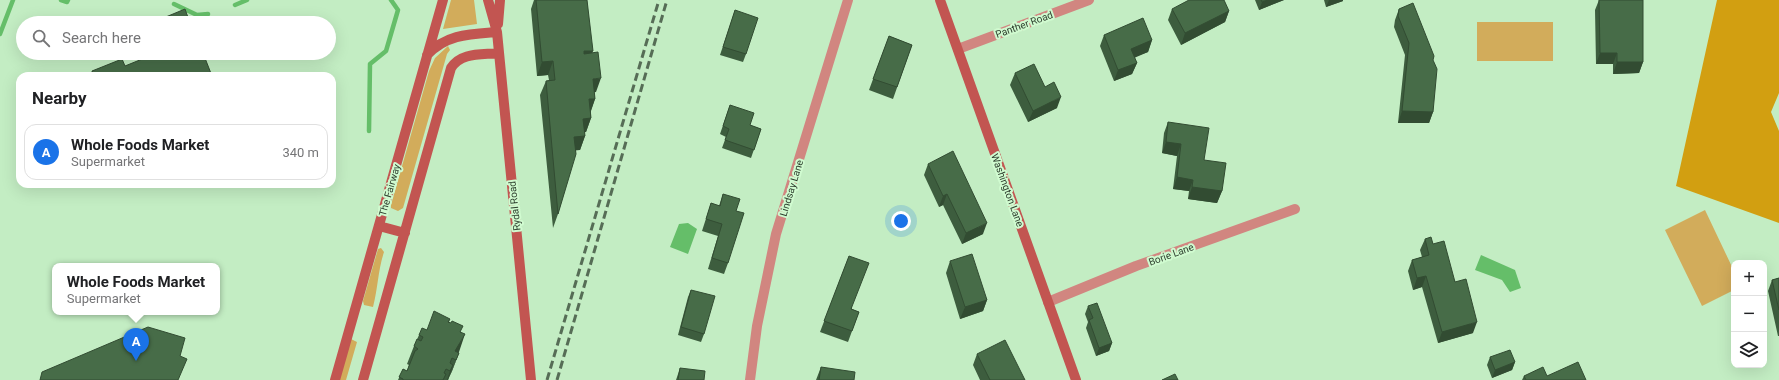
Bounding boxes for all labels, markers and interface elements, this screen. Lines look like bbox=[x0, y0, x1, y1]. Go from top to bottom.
street label: Panther Road bbox=[994, 9, 1054, 40]
search box bbox=[16, 16, 336, 60]
icon: search bbox=[30, 27, 52, 49]
text: Search here bbox=[62, 29, 141, 47]
text: Nearby bbox=[32, 88, 87, 108]
text: Whole Foods Market bbox=[71, 136, 209, 154]
text: A bbox=[42, 145, 50, 160]
text: 340 m bbox=[282, 145, 319, 160]
street label: Washington Lane bbox=[989, 152, 1026, 228]
text: Supermarket bbox=[71, 154, 145, 169]
street label: Lindsay Lane bbox=[778, 159, 805, 218]
street label: The Fairway bbox=[377, 163, 402, 217]
street label: Rydal Road bbox=[506, 181, 523, 231]
your location bbox=[891, 211, 911, 231]
street label: Borie Lane bbox=[1147, 241, 1195, 268]
map controls bbox=[1731, 260, 1767, 368]
button: + bbox=[1731, 260, 1767, 296]
popup bbox=[52, 263, 220, 315]
text: Whole Foods Market bbox=[67, 273, 205, 291]
text: Supermarket bbox=[67, 291, 141, 306]
button: − bbox=[1731, 296, 1767, 332]
pin: A bbox=[123, 328, 149, 361]
button: layers bbox=[1731, 332, 1767, 368]

